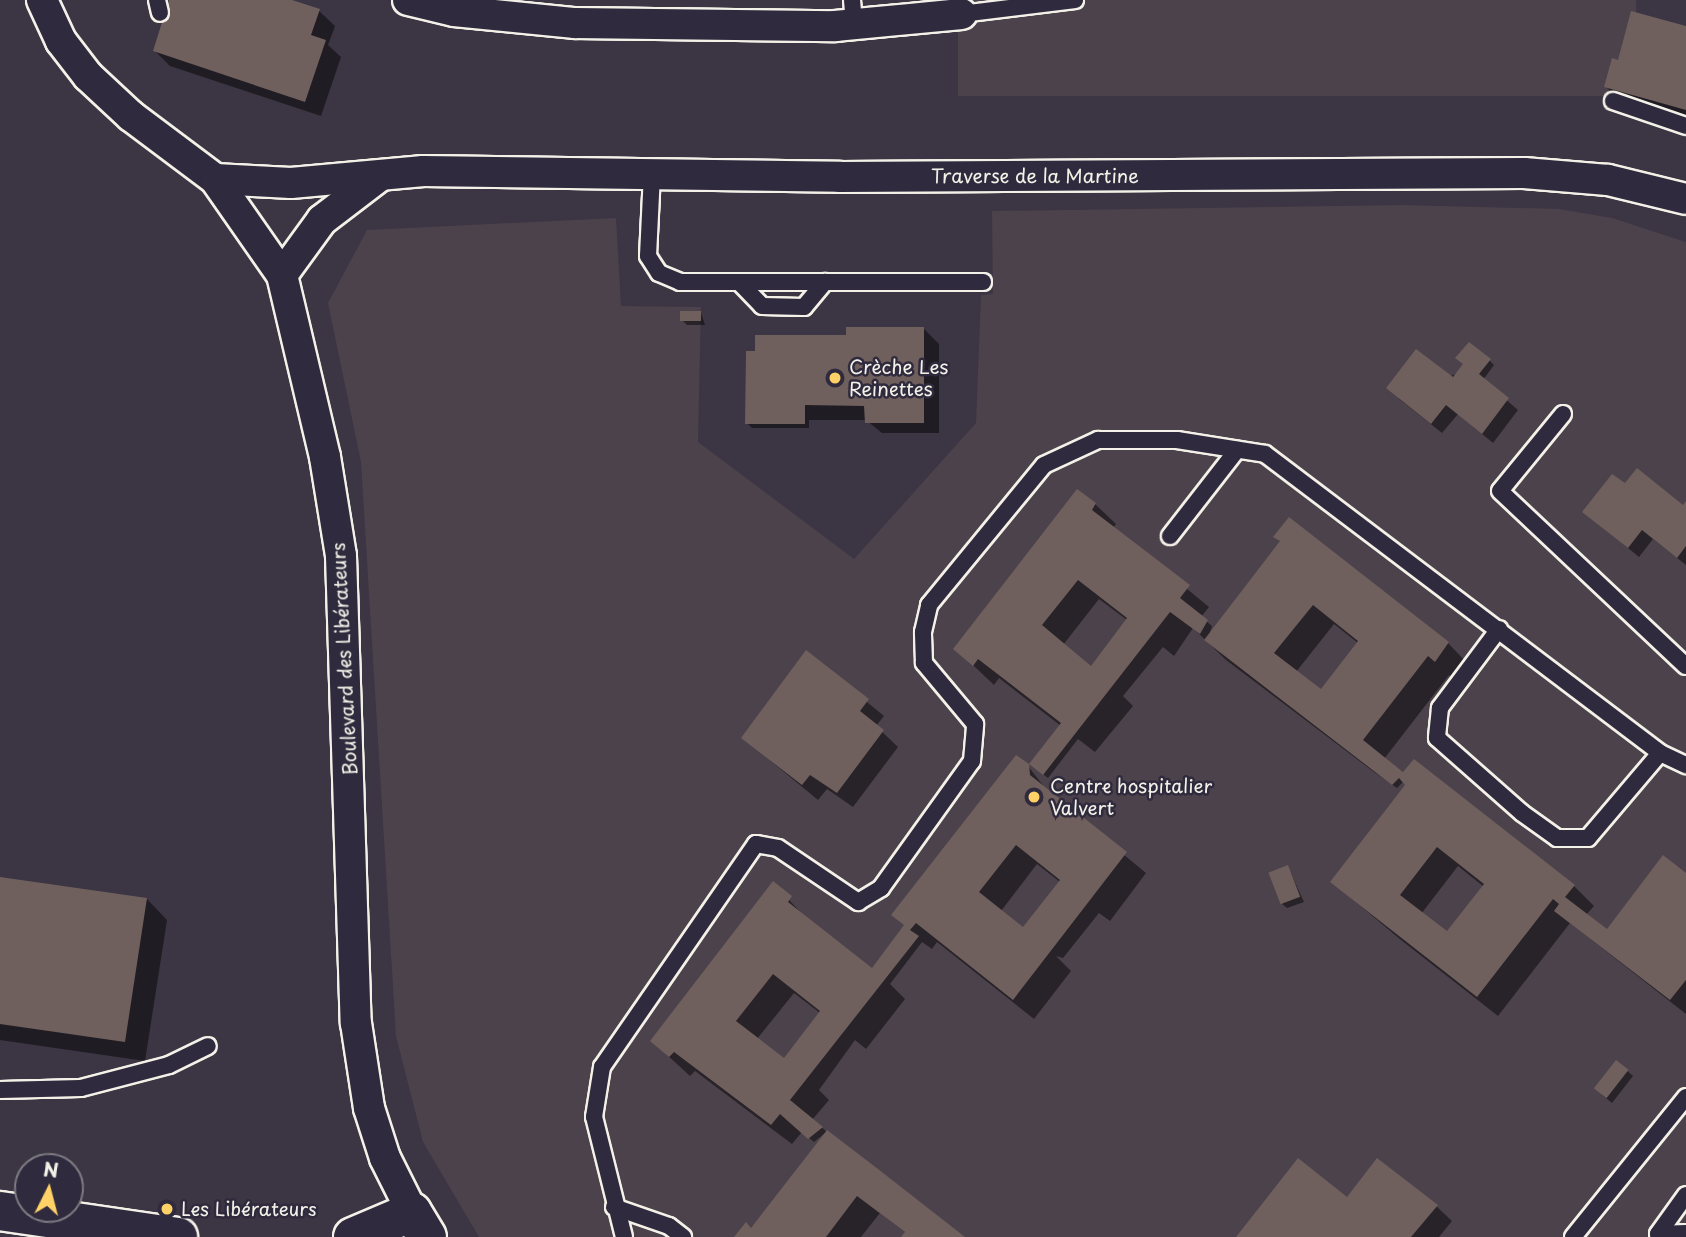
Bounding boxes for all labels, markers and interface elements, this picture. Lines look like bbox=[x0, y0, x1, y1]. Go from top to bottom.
street label: Traverse de la Martine bbox=[930, 165, 1140, 187]
place label: Crèche Les Reinettes bbox=[849, 356, 948, 400]
marker: Crèche Les Reinettes bbox=[827, 370, 843, 386]
street label: Boulevard des Libérateurs bbox=[326, 541, 362, 777]
place label: Centre hospitalier Valvert bbox=[1050, 775, 1215, 819]
marker: Centre hospitalier Valvert bbox=[1024, 787, 1044, 807]
north arrow bbox=[14, 1153, 84, 1223]
text: N bbox=[42, 1154, 60, 1184]
place label: Les Libérateurs bbox=[181, 1198, 319, 1220]
marker: Les Libérateurs bbox=[159, 1201, 175, 1217]

